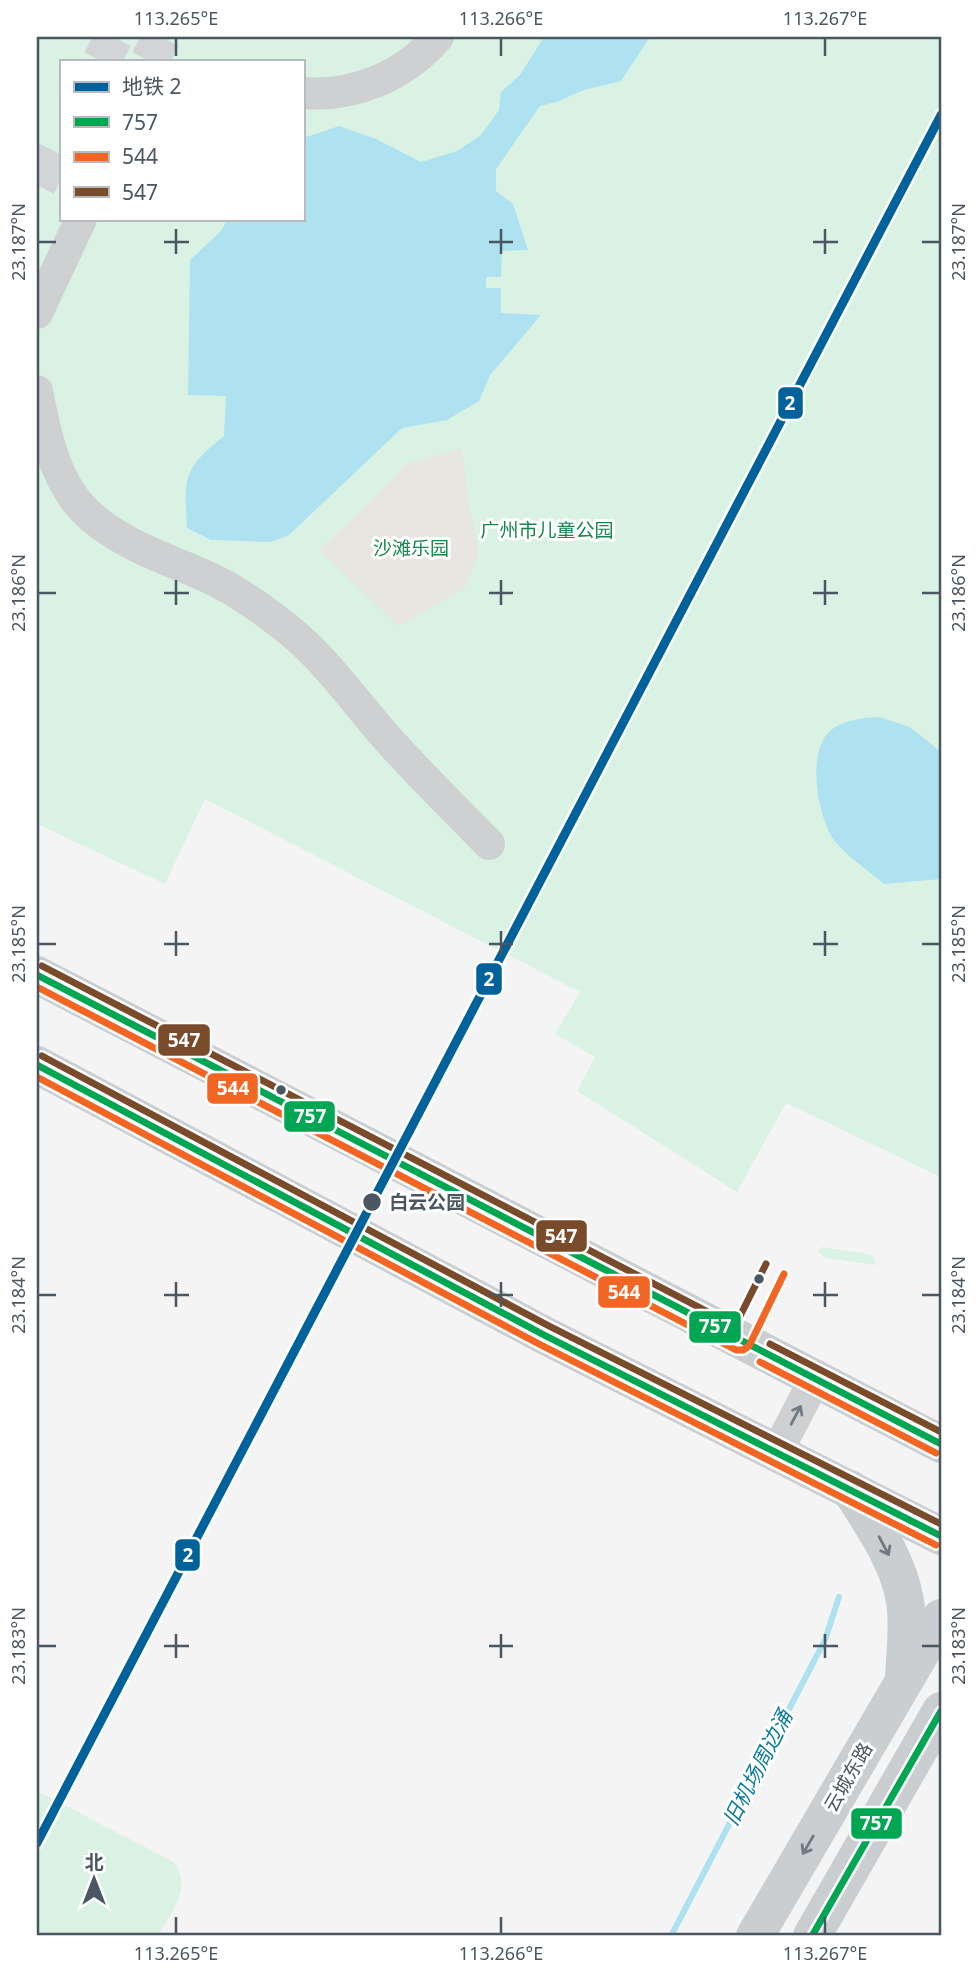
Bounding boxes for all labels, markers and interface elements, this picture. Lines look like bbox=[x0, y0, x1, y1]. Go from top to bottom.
text: 113.265°E bbox=[134, 6, 218, 30]
text: 113.266°E bbox=[459, 6, 543, 30]
text: 113.267°E bbox=[783, 6, 867, 30]
legend bbox=[60, 60, 304, 220]
text: 地铁 2 bbox=[122, 72, 181, 100]
text: 757 bbox=[122, 108, 158, 136]
text: 544 bbox=[122, 142, 158, 170]
text: 547 bbox=[122, 178, 158, 206]
text: 23.187°N bbox=[6, 203, 30, 281]
text: 23.187°N bbox=[946, 203, 970, 281]
line badge: 2 bbox=[777, 386, 804, 420]
text: 2 bbox=[785, 390, 796, 416]
park label: 广州市儿童公园 bbox=[480, 517, 614, 543]
park label: 沙滩乐园 bbox=[373, 535, 449, 561]
text: 23.186°N bbox=[6, 554, 30, 632]
text: 23.186°N bbox=[946, 554, 970, 632]
text: 23.185°N bbox=[6, 905, 30, 983]
text: 23.185°N bbox=[946, 905, 970, 983]
line badge: 2 bbox=[475, 962, 503, 996]
text: 2 bbox=[484, 966, 495, 992]
line badge: 547 bbox=[157, 1023, 211, 1057]
text: 547 bbox=[168, 1027, 200, 1053]
line badge: 544 bbox=[206, 1072, 259, 1105]
text: 544 bbox=[217, 1075, 249, 1101]
unlabelled marker bbox=[274, 1083, 288, 1097]
line badge: 757 bbox=[283, 1100, 336, 1133]
text: 757 bbox=[294, 1103, 326, 1129]
place label: 白云公园 bbox=[389, 1189, 465, 1215]
marker: 白云公园 bbox=[361, 1191, 383, 1213]
line badge: 547 bbox=[535, 1219, 588, 1253]
text: 547 bbox=[545, 1223, 577, 1249]
text: 23.184°N bbox=[6, 1256, 30, 1334]
text: 23.184°N bbox=[946, 1256, 970, 1334]
unlabelled marker bbox=[752, 1272, 766, 1286]
line badge: 544 bbox=[597, 1275, 651, 1309]
text: 544 bbox=[608, 1279, 640, 1305]
line badge: 757 bbox=[688, 1310, 742, 1344]
text: 757 bbox=[699, 1313, 731, 1339]
one-way arrow bbox=[789, 1406, 803, 1426]
one-way arrow bbox=[878, 1535, 891, 1556]
line badge: 2 bbox=[174, 1538, 201, 1572]
text: 2 bbox=[183, 1542, 194, 1568]
text: 23.183°N bbox=[6, 1607, 30, 1685]
text: 23.183°N bbox=[946, 1607, 970, 1685]
water label: 旧机场周边涌 bbox=[716, 1703, 799, 1830]
street label: 云城东路 bbox=[818, 1738, 878, 1816]
line badge: 757 bbox=[850, 1807, 903, 1840]
text: 757 bbox=[860, 1810, 892, 1836]
one-way arrow bbox=[800, 1835, 814, 1855]
north arrow bbox=[60, 1843, 130, 1913]
text: 北 bbox=[84, 1849, 104, 1875]
text: 113.265°E bbox=[134, 1941, 218, 1965]
text: 113.266°E bbox=[459, 1941, 543, 1965]
text: 113.267°E bbox=[783, 1941, 867, 1965]

